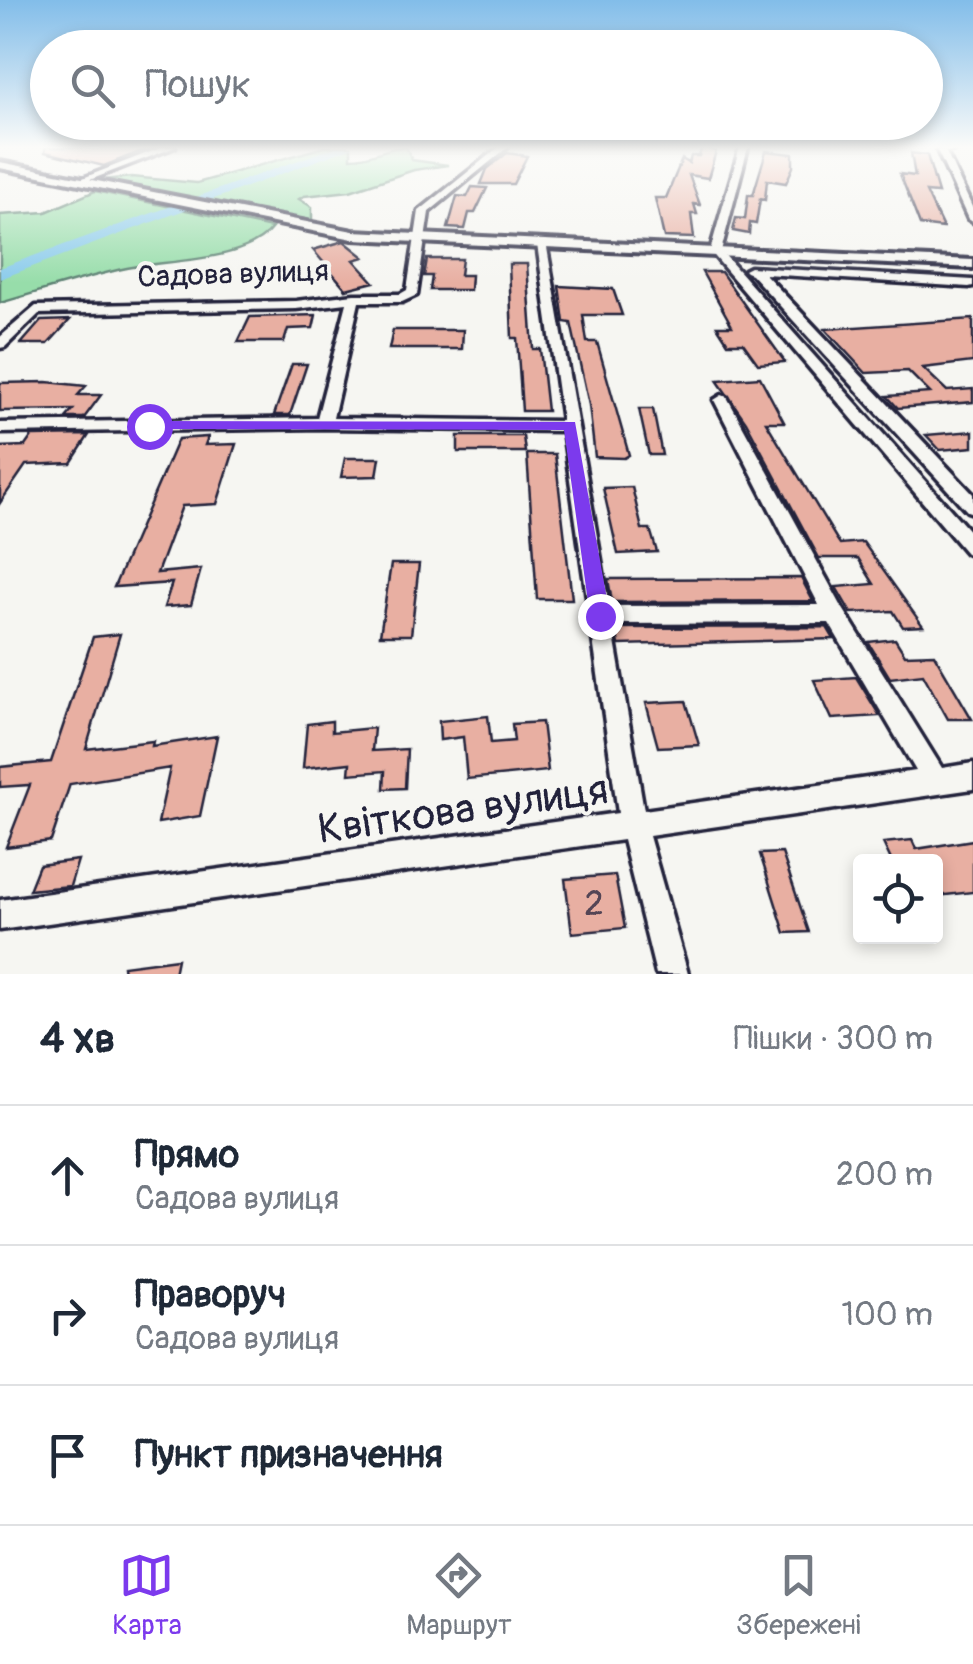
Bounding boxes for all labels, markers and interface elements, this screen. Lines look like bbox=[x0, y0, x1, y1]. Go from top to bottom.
search box bbox=[30, 30, 943, 140]
icon: search bbox=[65, 58, 120, 113]
text: Пошук bbox=[145, 61, 251, 109]
street label: Садова вулиця bbox=[137, 252, 329, 296]
route start bbox=[127, 404, 173, 450]
route end bbox=[578, 594, 624, 640]
street label: Квіткова вулиця bbox=[315, 764, 611, 856]
map controls bbox=[853, 854, 943, 944]
button: locate bbox=[853, 854, 943, 944]
house number: 2 bbox=[584, 882, 604, 926]
text: 4 хв bbox=[40, 1013, 115, 1065]
text: Пішки · 300 m bbox=[734, 1019, 933, 1059]
text: Прямо bbox=[135, 1131, 239, 1179]
icon: ahead bbox=[40, 1148, 95, 1203]
text: 200 m bbox=[836, 1155, 933, 1195]
text: Садова вулиця bbox=[135, 1179, 339, 1219]
text: Праворуч bbox=[135, 1271, 286, 1319]
icon: right bbox=[40, 1288, 95, 1343]
text: 100 m bbox=[841, 1295, 933, 1335]
text: Садова вулиця bbox=[135, 1319, 339, 1359]
icon: arrive bbox=[40, 1428, 95, 1483]
text: Пункт призначення bbox=[135, 1431, 443, 1479]
tab: Карта bbox=[112, 1548, 182, 1643]
tab: Маршрут bbox=[406, 1548, 512, 1643]
tab: Збережені bbox=[736, 1548, 861, 1643]

